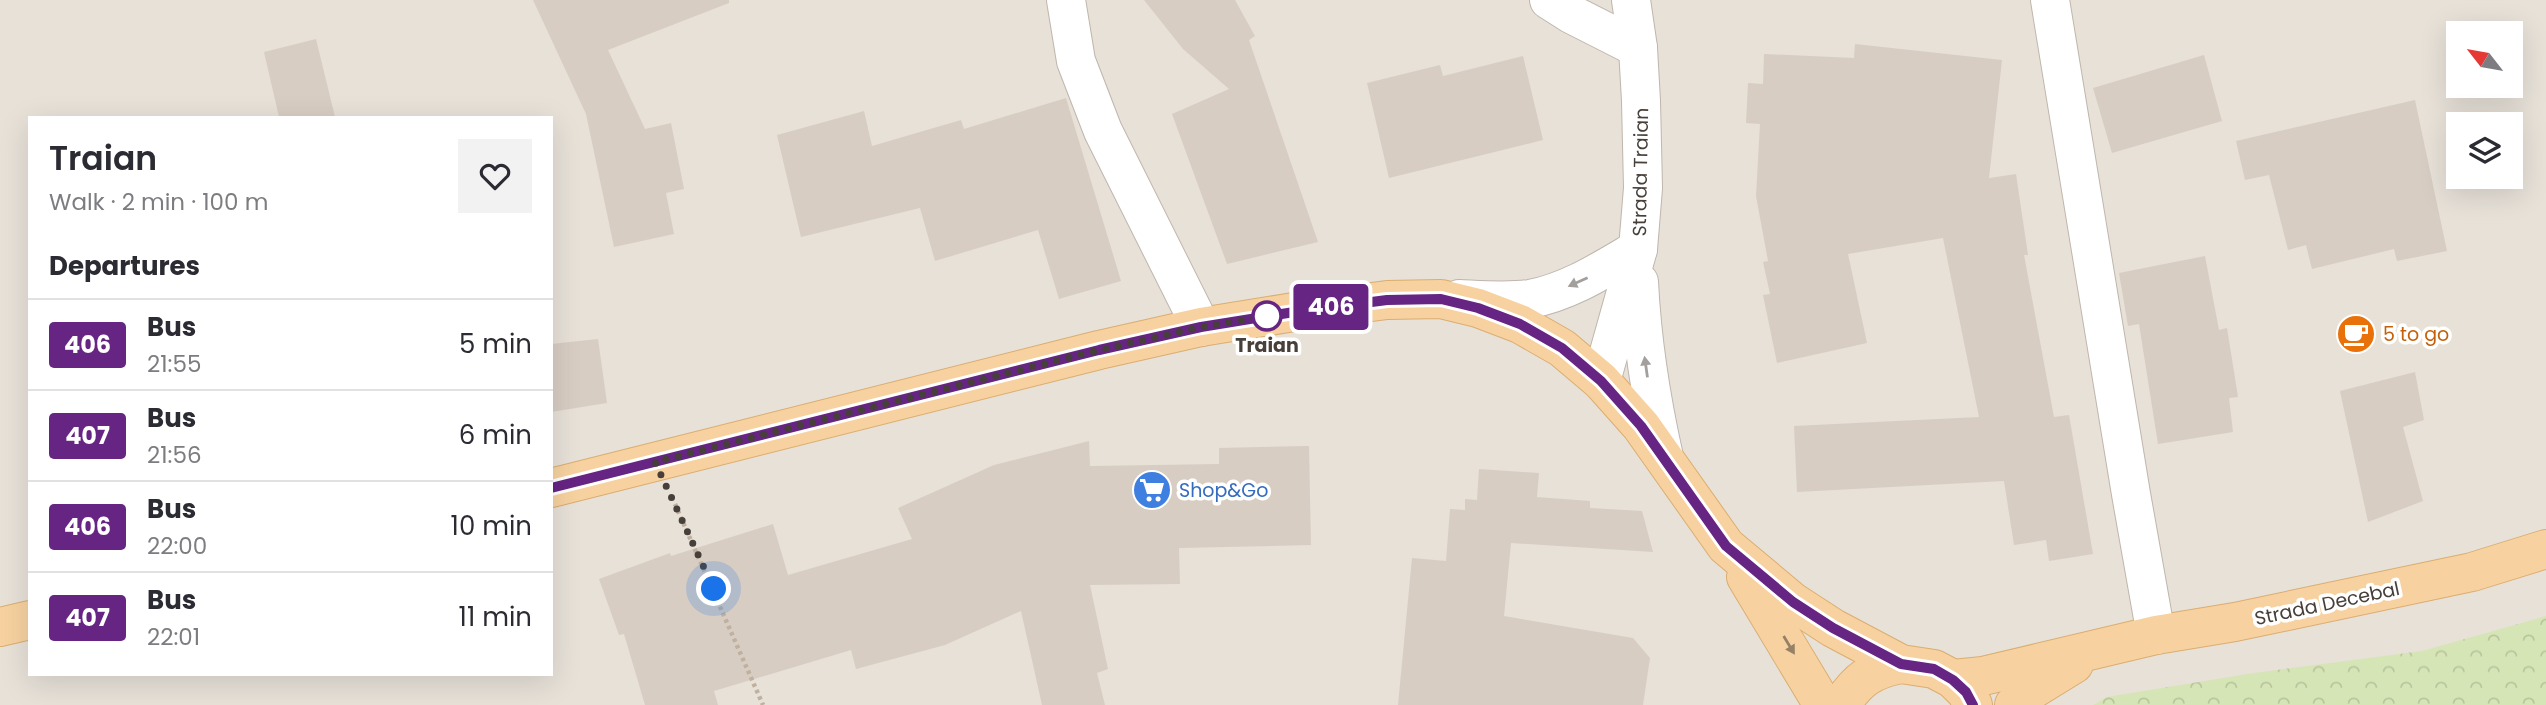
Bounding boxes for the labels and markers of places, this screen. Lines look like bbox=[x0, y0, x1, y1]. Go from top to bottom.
marker: Traian bbox=[1252, 301, 1282, 331]
cafe icon: 5 to go bbox=[2335, 313, 2377, 355]
place label: 5 to go bbox=[2383, 321, 2449, 348]
place label: Traian bbox=[1235, 332, 1299, 359]
supermarket icon: Shop&Go bbox=[1131, 469, 1173, 511]
place label: Shop&Go bbox=[1179, 477, 1268, 504]

